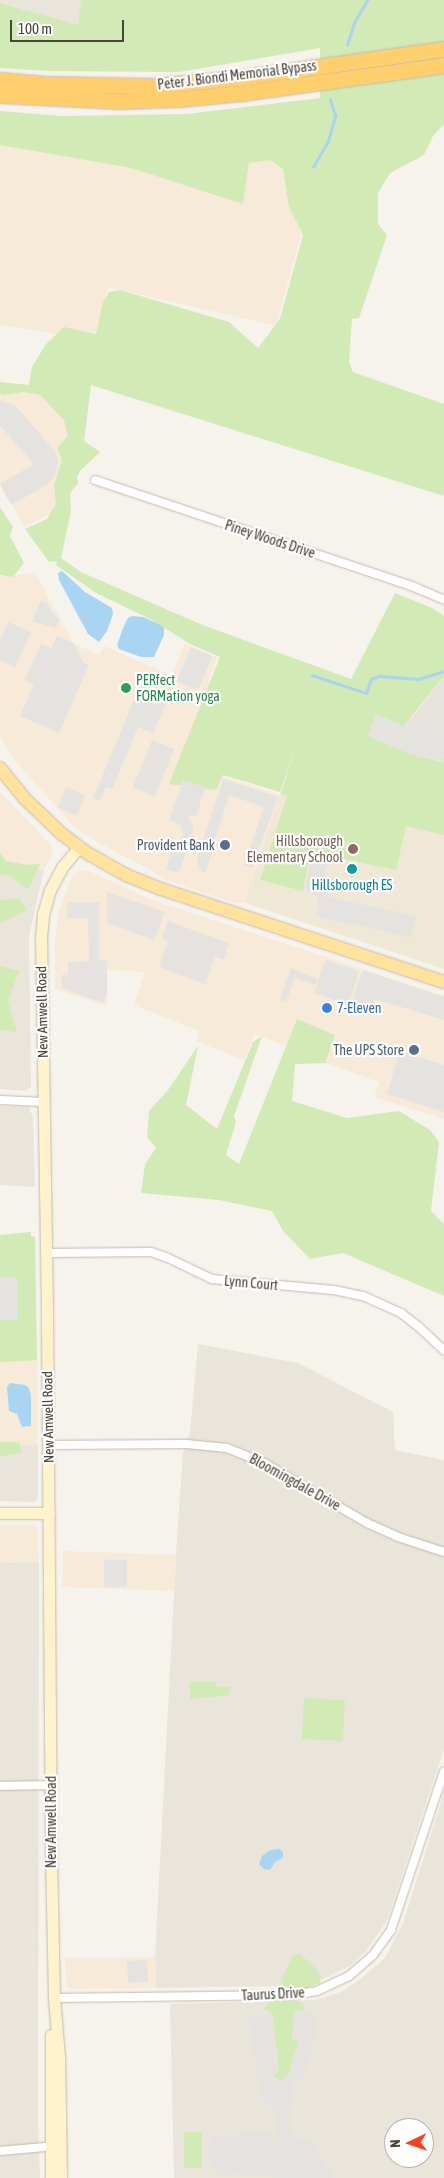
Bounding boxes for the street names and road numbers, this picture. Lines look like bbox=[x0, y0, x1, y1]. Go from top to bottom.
street label: Peter J. Biondi Memorial Bypass bbox=[156, 57, 318, 93]
street label: Piney Woods Drive bbox=[223, 516, 317, 562]
street label: New Amwell Road bbox=[33, 966, 51, 1058]
street label: Lynn Court bbox=[223, 1272, 279, 1294]
street label: New Amwell Road bbox=[39, 1371, 57, 1463]
street label: Bloomingdale Drive bbox=[247, 1450, 343, 1514]
street label: New Amwell Road bbox=[43, 1776, 59, 1868]
street label: Taurus Drive bbox=[241, 1984, 305, 2004]

